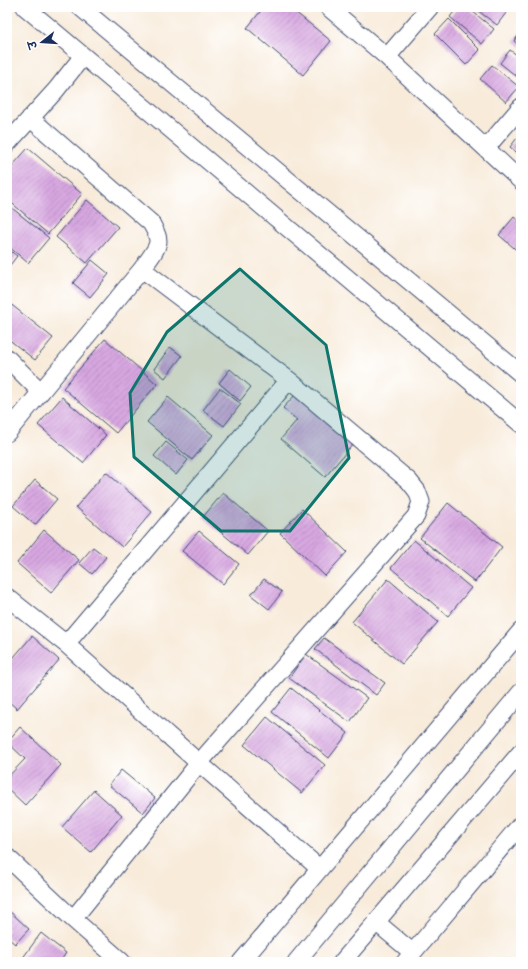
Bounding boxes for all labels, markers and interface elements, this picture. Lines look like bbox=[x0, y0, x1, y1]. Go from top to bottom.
north arrow bbox=[22, 22, 62, 62]
text: उ bbox=[24, 37, 41, 51]

